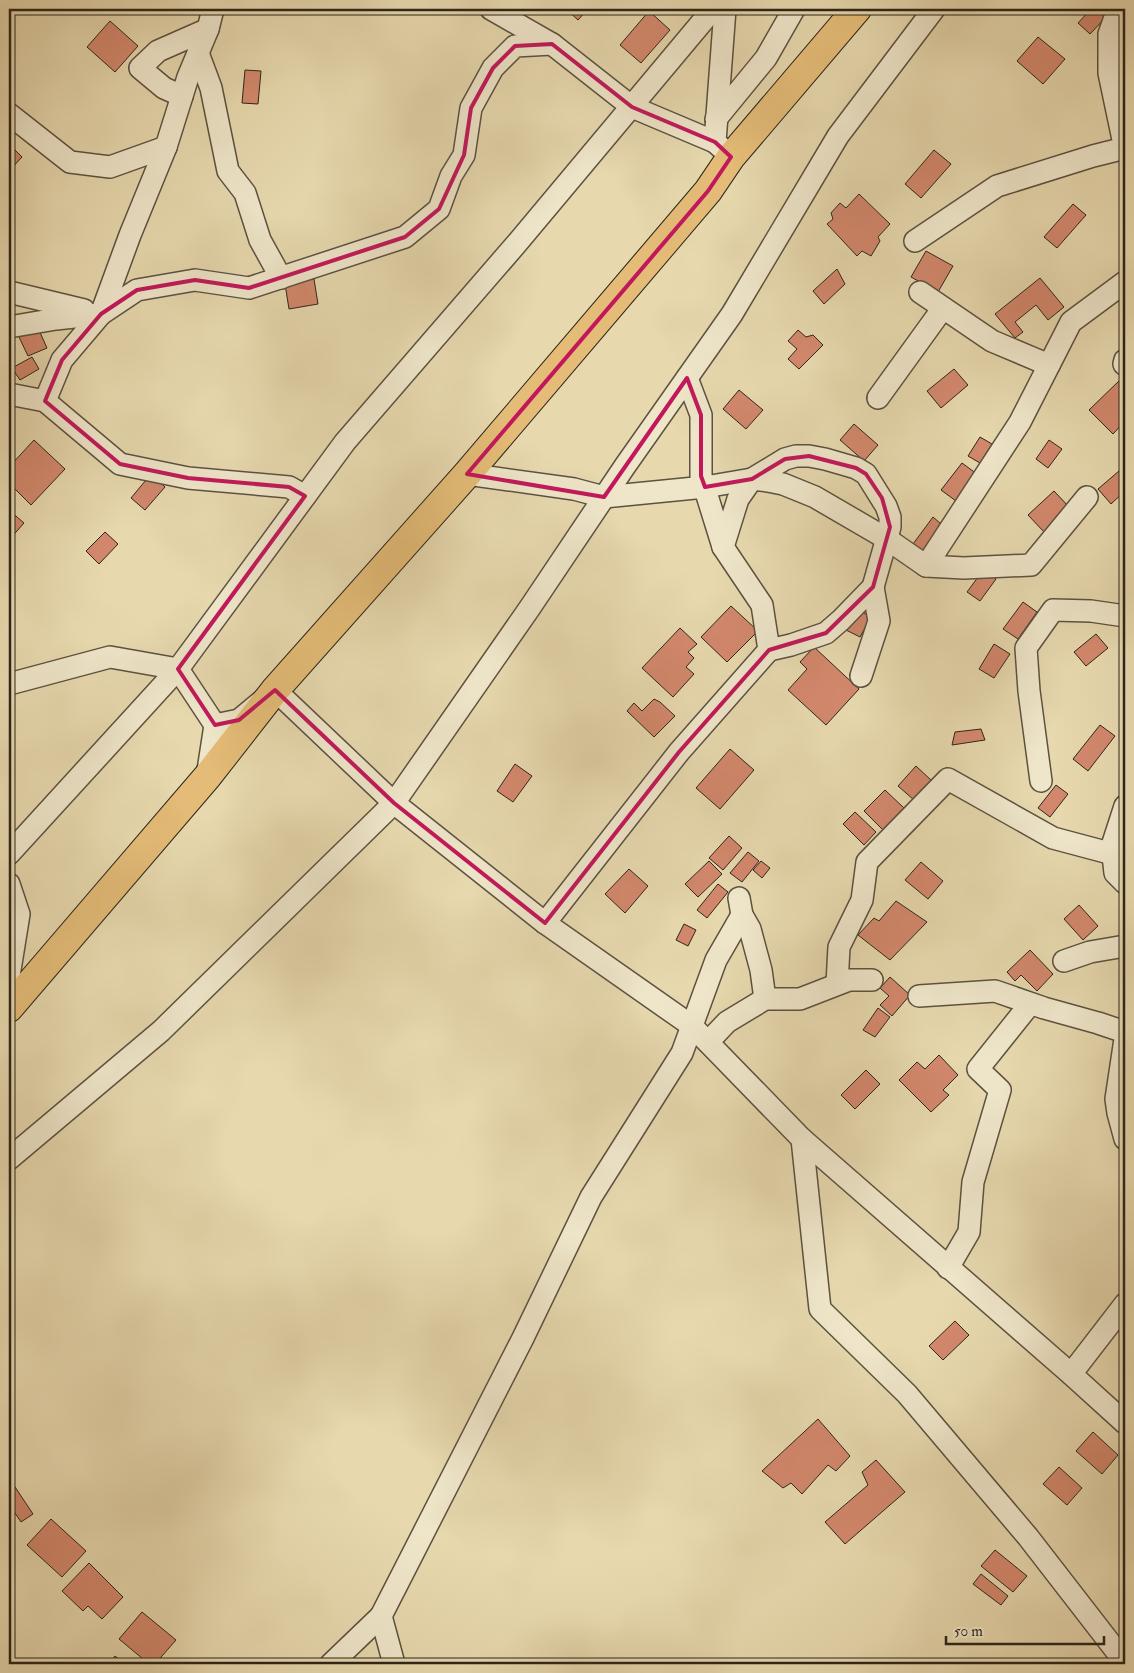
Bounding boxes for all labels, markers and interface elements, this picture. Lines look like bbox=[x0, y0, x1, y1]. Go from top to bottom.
scale bar bbox=[946, 1613, 1104, 1645]
text: 50 m bbox=[954, 1622, 983, 1641]

